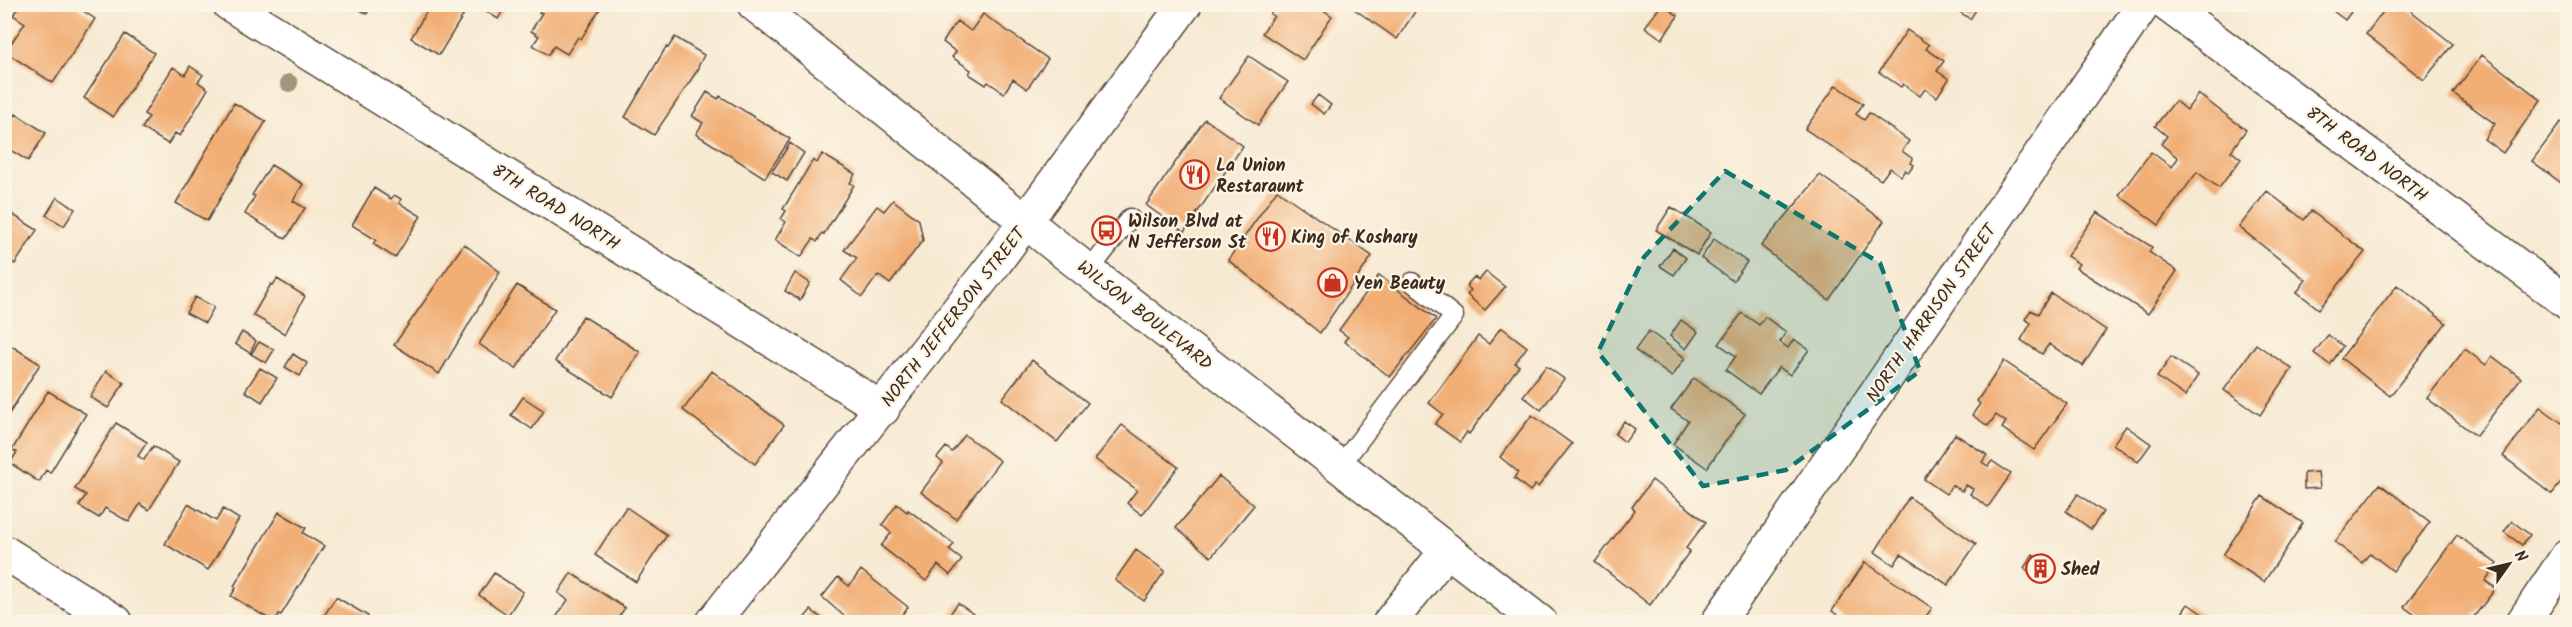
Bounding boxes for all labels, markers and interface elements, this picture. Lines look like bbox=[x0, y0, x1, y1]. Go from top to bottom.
street label: 8TH ROAD NORTH bbox=[2299, 100, 2433, 211]
place label: La Union Restaraunt bbox=[1216, 152, 1305, 202]
street label: 8TH ROAD NORTH bbox=[485, 157, 625, 259]
restaurant icon: La Union Restaraunt bbox=[1179, 159, 1211, 191]
place label: Wilson Blvd at N Jefferson St bbox=[1128, 208, 1247, 258]
bus stop icon: Wilson Blvd at N Jefferson St bbox=[1091, 215, 1123, 247]
street label: NORTH HARRISON STREET bbox=[1859, 217, 2006, 409]
street label: NORTH JEFFERSON STREET bbox=[874, 221, 1035, 414]
restaurant icon: King of Koshary bbox=[1254, 221, 1286, 253]
place label: King of Koshary bbox=[1291, 224, 1418, 253]
street label: WILSON BOULEVARD bbox=[1070, 254, 1219, 379]
shop icon: Yen Beauty bbox=[1317, 267, 1349, 299]
place label: Yen Beauty bbox=[1354, 270, 1446, 299]
north arrow bbox=[2479, 534, 2539, 594]
text: N bbox=[2507, 545, 2533, 568]
building icon: Shed bbox=[2024, 553, 2056, 585]
place label: Shed bbox=[2061, 556, 2100, 585]

